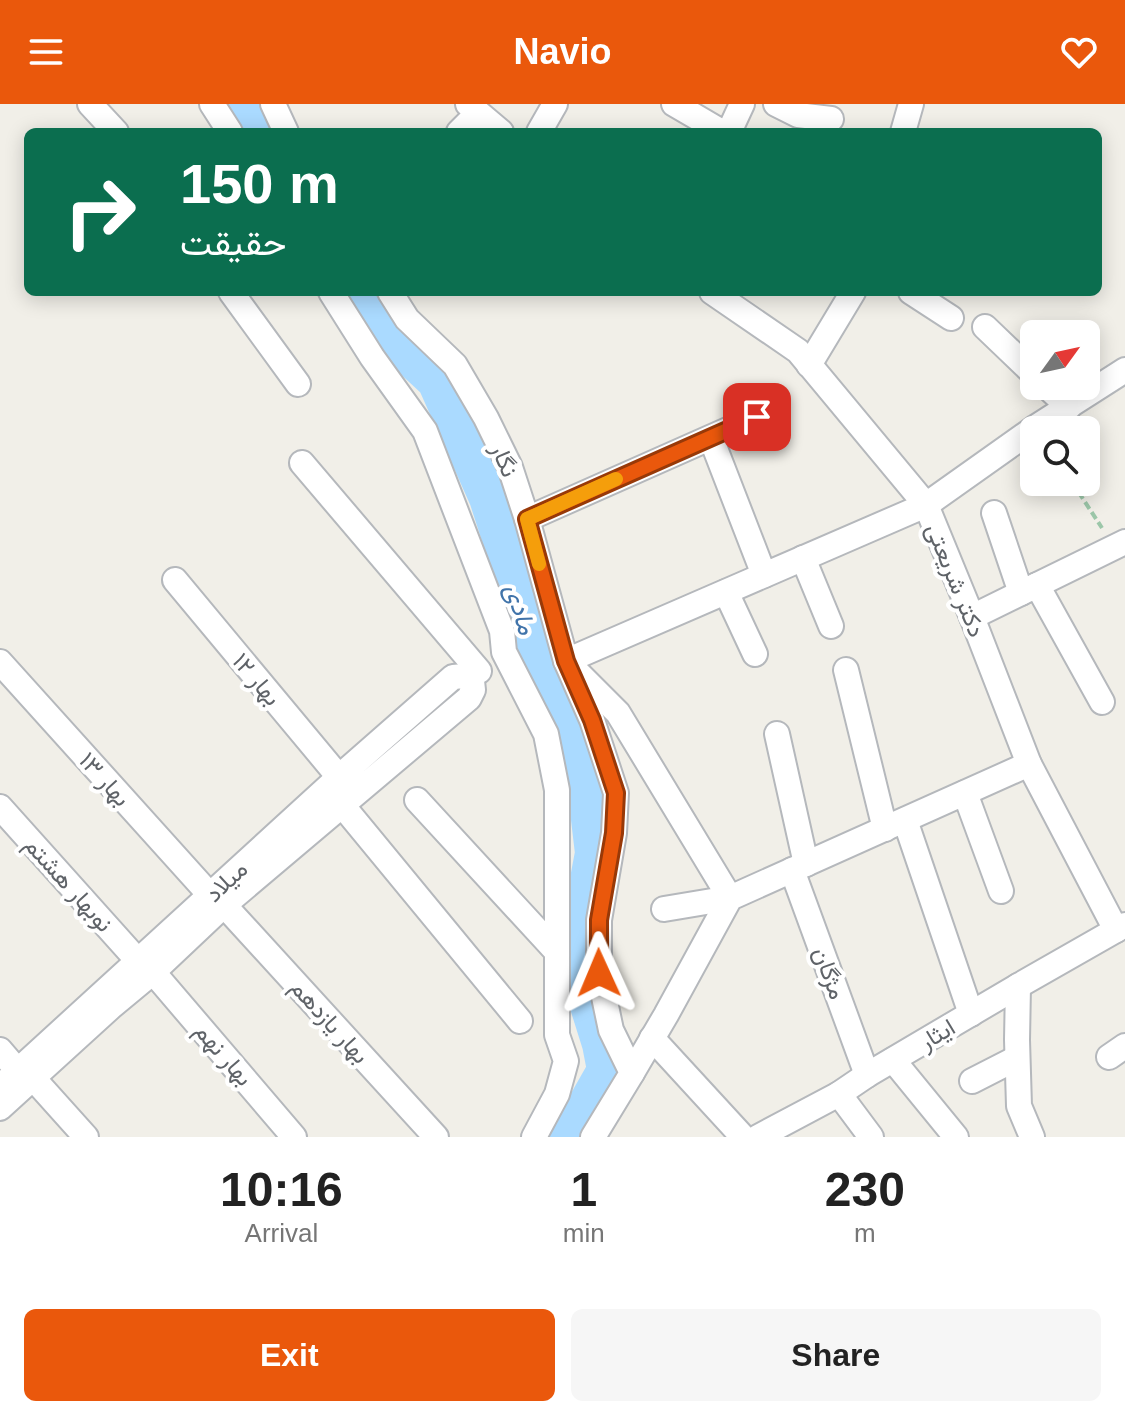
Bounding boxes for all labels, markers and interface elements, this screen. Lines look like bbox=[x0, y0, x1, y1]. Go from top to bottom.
icon: menu bbox=[24, 30, 68, 74]
icon: heart bbox=[1057, 30, 1101, 74]
text: Navio bbox=[513, 31, 612, 72]
text: 150 m bbox=[180, 152, 339, 215]
icon: right bbox=[48, 160, 152, 264]
text: حقیقت bbox=[180, 222, 286, 263]
north arrow bbox=[1020, 320, 1100, 400]
map controls bbox=[1020, 320, 1100, 496]
pin bbox=[723, 383, 791, 451]
icon: arrive bbox=[735, 395, 779, 439]
button: search bbox=[1020, 416, 1100, 496]
street label: نگار bbox=[484, 438, 524, 482]
street label: دکتر شریعتی bbox=[919, 519, 991, 641]
water label: مادی bbox=[498, 580, 543, 638]
street label: بهار ۱۲ bbox=[226, 647, 287, 712]
street label: بهار ۱۳ bbox=[72, 747, 136, 813]
street label: نوبهار هشتم bbox=[17, 831, 119, 939]
street label: میلاد bbox=[199, 855, 253, 908]
position arrow bbox=[557, 931, 641, 1015]
street label: مژگان bbox=[806, 943, 852, 1003]
street label: بهار یازدهم bbox=[283, 973, 375, 1071]
street label: ایثار bbox=[913, 1013, 961, 1057]
street label: بهار نهم bbox=[187, 1017, 259, 1093]
text: 10:16 bbox=[220, 1163, 343, 1216]
text: 1 bbox=[570, 1163, 597, 1216]
text: 230 bbox=[825, 1163, 905, 1216]
text: Arrival bbox=[245, 1218, 318, 1248]
text: min bbox=[563, 1218, 605, 1248]
text: m bbox=[854, 1218, 876, 1248]
button: Exit bbox=[24, 1309, 555, 1401]
button: Share bbox=[571, 1309, 1101, 1401]

